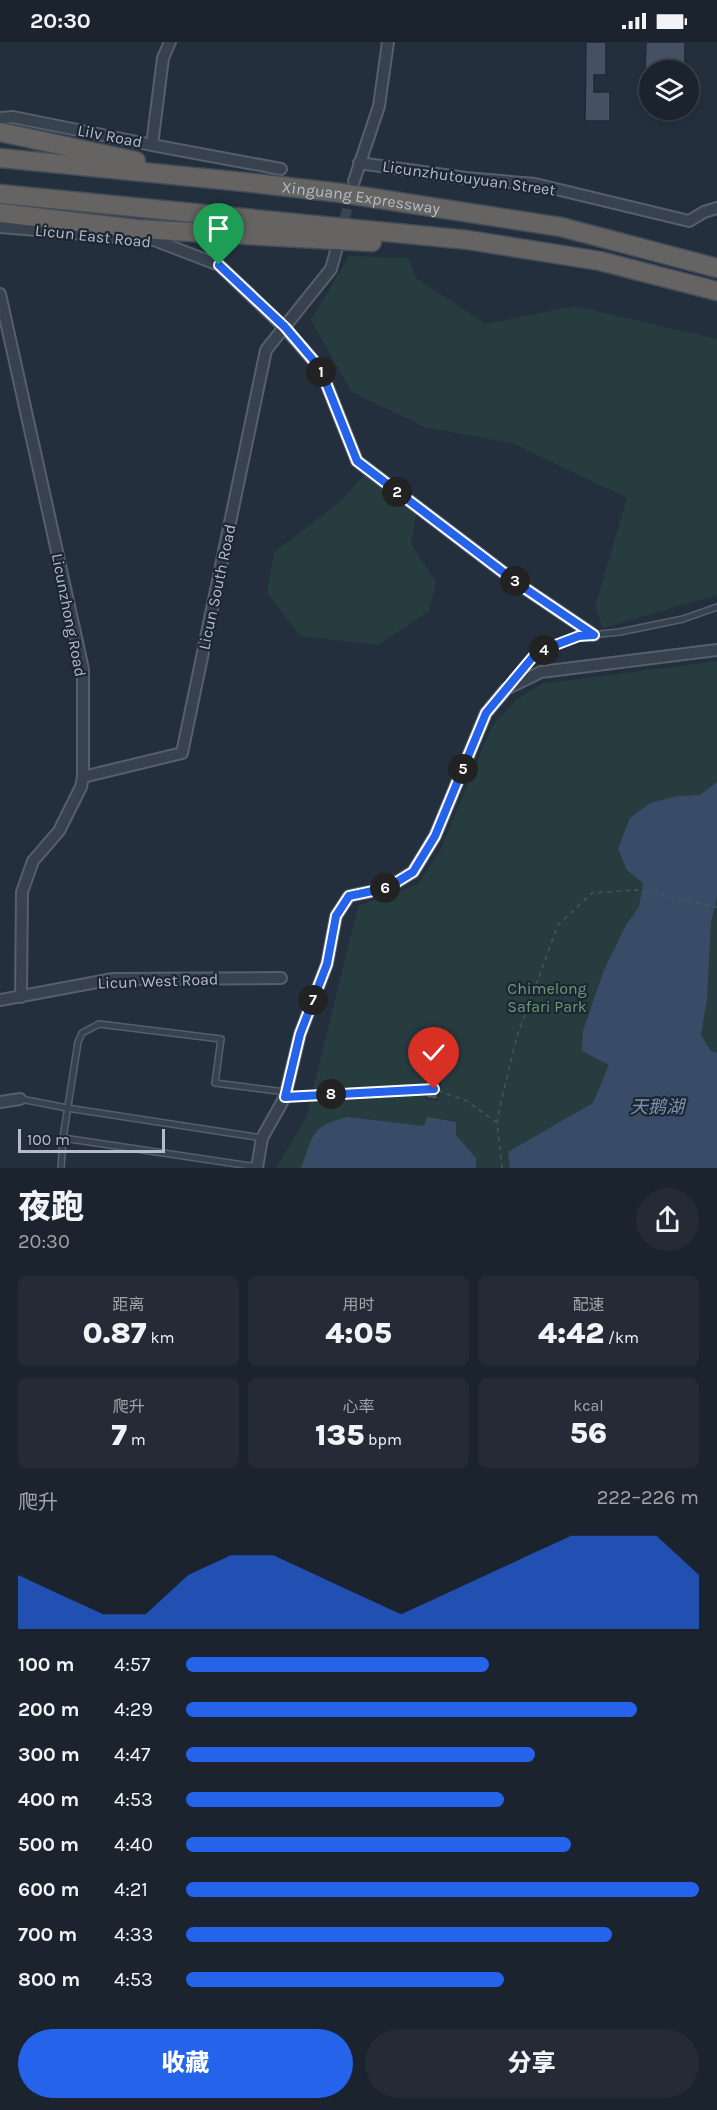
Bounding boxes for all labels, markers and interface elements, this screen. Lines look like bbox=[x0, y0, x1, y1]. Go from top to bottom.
text: 20:30 bbox=[30, 8, 91, 34]
map controls bbox=[639, 60, 699, 120]
button: layers bbox=[639, 60, 699, 120]
street label: Lilv Road bbox=[76, 120, 144, 152]
street label: Licunzhutouyuan Street bbox=[381, 156, 557, 200]
street label: Xinguang Expressway bbox=[280, 177, 442, 218]
pin bbox=[193, 203, 244, 265]
icon: arrive bbox=[202, 212, 235, 245]
street label: Licun East Road bbox=[34, 220, 152, 252]
pin: 1 bbox=[306, 357, 336, 387]
text: 1 bbox=[318, 362, 324, 381]
pin: 2 bbox=[382, 477, 412, 507]
text: 2 bbox=[392, 482, 402, 501]
street label: Licun South Road bbox=[194, 522, 240, 652]
street label: Licunzhong Road bbox=[48, 552, 90, 678]
pin: 3 bbox=[500, 566, 530, 596]
text: 3 bbox=[510, 571, 520, 590]
pin: 4 bbox=[529, 635, 559, 665]
text: 4 bbox=[539, 640, 549, 659]
pin: 5 bbox=[448, 754, 478, 784]
text: 5 bbox=[458, 759, 468, 778]
pin: 6 bbox=[370, 873, 400, 903]
text: 6 bbox=[380, 878, 390, 897]
street label: Licun West Road bbox=[97, 969, 219, 993]
park label: Chimelong Safari Park bbox=[507, 979, 587, 1016]
pin: 7 bbox=[298, 985, 328, 1015]
text: 7 bbox=[309, 990, 317, 1009]
pin bbox=[408, 1027, 459, 1089]
icon: check bbox=[417, 1036, 450, 1069]
pin: 8 bbox=[316, 1079, 346, 1109]
text: 8 bbox=[326, 1084, 336, 1103]
water label: 天鹅湖 bbox=[630, 1096, 687, 1118]
scale bar bbox=[18, 1126, 165, 1154]
text: 100 m bbox=[27, 1130, 70, 1149]
text: 夜跑 bbox=[18, 1188, 84, 1226]
button: share bbox=[636, 1188, 699, 1251]
text: 20:30 bbox=[18, 1230, 70, 1253]
text: 距离 bbox=[112, 1295, 145, 1314]
text: 用时 bbox=[342, 1295, 375, 1314]
text: 配速 bbox=[572, 1295, 605, 1314]
text: 0.87 bbox=[83, 1315, 147, 1351]
text: 4:05 bbox=[325, 1315, 392, 1351]
text: 4:42 bbox=[538, 1315, 604, 1351]
text: km bbox=[147, 1328, 174, 1347]
text: /km bbox=[604, 1328, 639, 1347]
text: kcal bbox=[573, 1396, 604, 1415]
text: 爬升 bbox=[112, 1397, 145, 1416]
text: 心率 bbox=[342, 1397, 375, 1416]
text: 56 bbox=[570, 1415, 607, 1451]
text: 7 bbox=[111, 1417, 127, 1453]
text: 135 bbox=[315, 1417, 364, 1453]
text: m bbox=[127, 1430, 146, 1449]
text: bpm bbox=[364, 1430, 402, 1449]
text: 222–226 m bbox=[597, 1486, 699, 1509]
text: 爬升 bbox=[18, 1491, 58, 1514]
text: 100 m bbox=[18, 1653, 74, 1676]
text: 4:57 bbox=[114, 1653, 150, 1676]
text: 200 m bbox=[18, 1698, 79, 1721]
text: 4:29 bbox=[114, 1698, 153, 1721]
text: 300 m bbox=[18, 1743, 80, 1766]
text: 4:47 bbox=[114, 1743, 150, 1766]
text: 400 m bbox=[18, 1788, 79, 1811]
text: 4:53 bbox=[114, 1788, 153, 1811]
text: 500 m bbox=[18, 1833, 79, 1856]
text: 4:40 bbox=[114, 1833, 153, 1856]
text: 600 m bbox=[18, 1878, 79, 1901]
text: 4:21 bbox=[114, 1878, 148, 1901]
text: 700 m bbox=[18, 1923, 77, 1946]
text: 4:33 bbox=[114, 1923, 153, 1946]
text: 800 m bbox=[18, 1968, 80, 1991]
text: 4:53 bbox=[114, 1968, 153, 1991]
button: 收藏 bbox=[18, 2029, 353, 2098]
button: 分享 bbox=[365, 2029, 699, 2098]

